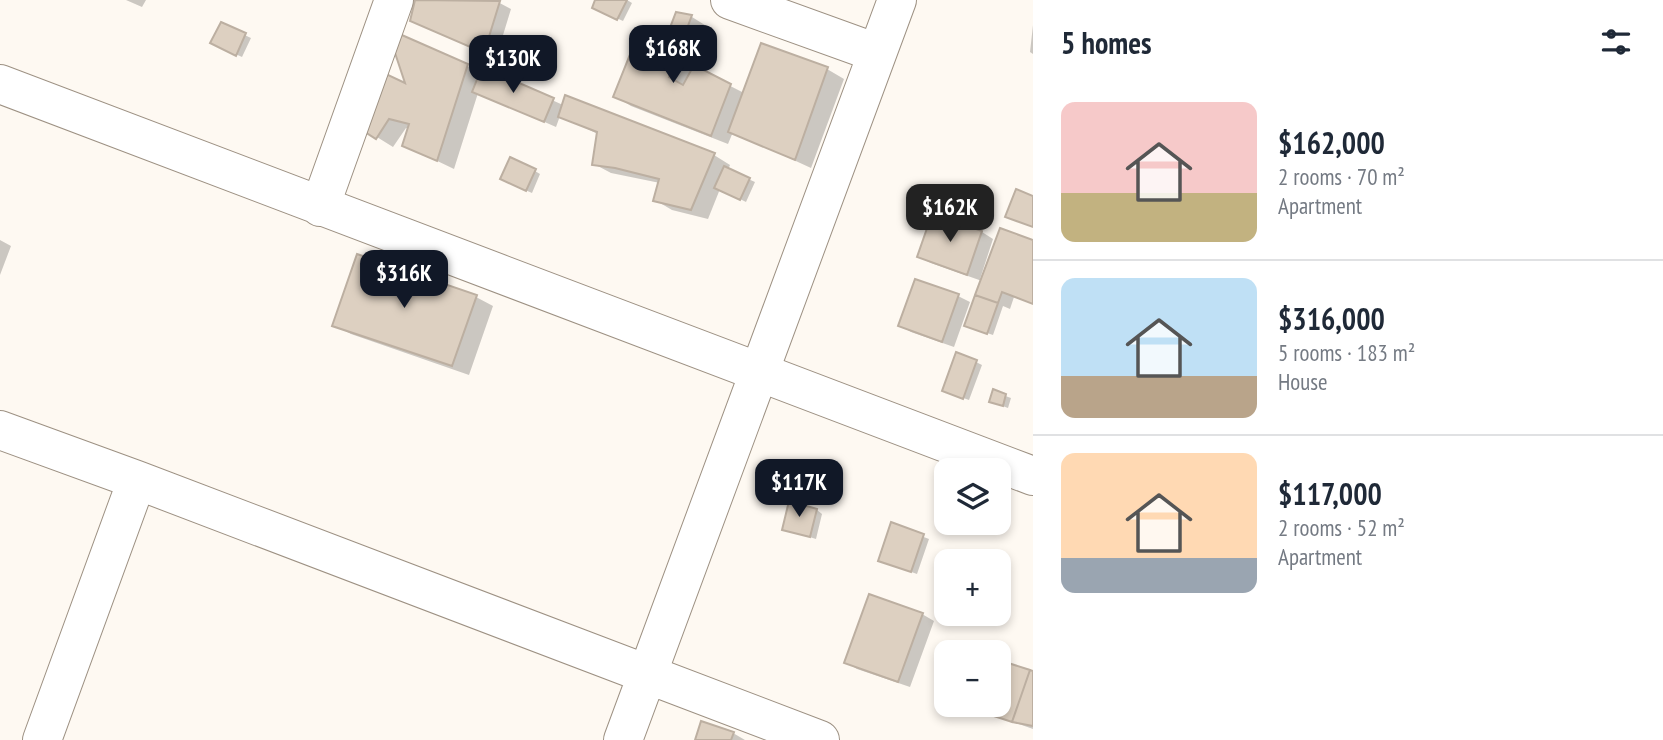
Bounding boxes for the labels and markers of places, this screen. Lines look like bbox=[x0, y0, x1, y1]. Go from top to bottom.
pin: $168K bbox=[624, 25, 722, 85]
pin: $130K bbox=[464, 36, 562, 95]
pin: $162K bbox=[901, 184, 999, 244]
pin: $316K bbox=[355, 250, 453, 310]
pin: $117K bbox=[750, 460, 848, 519]

